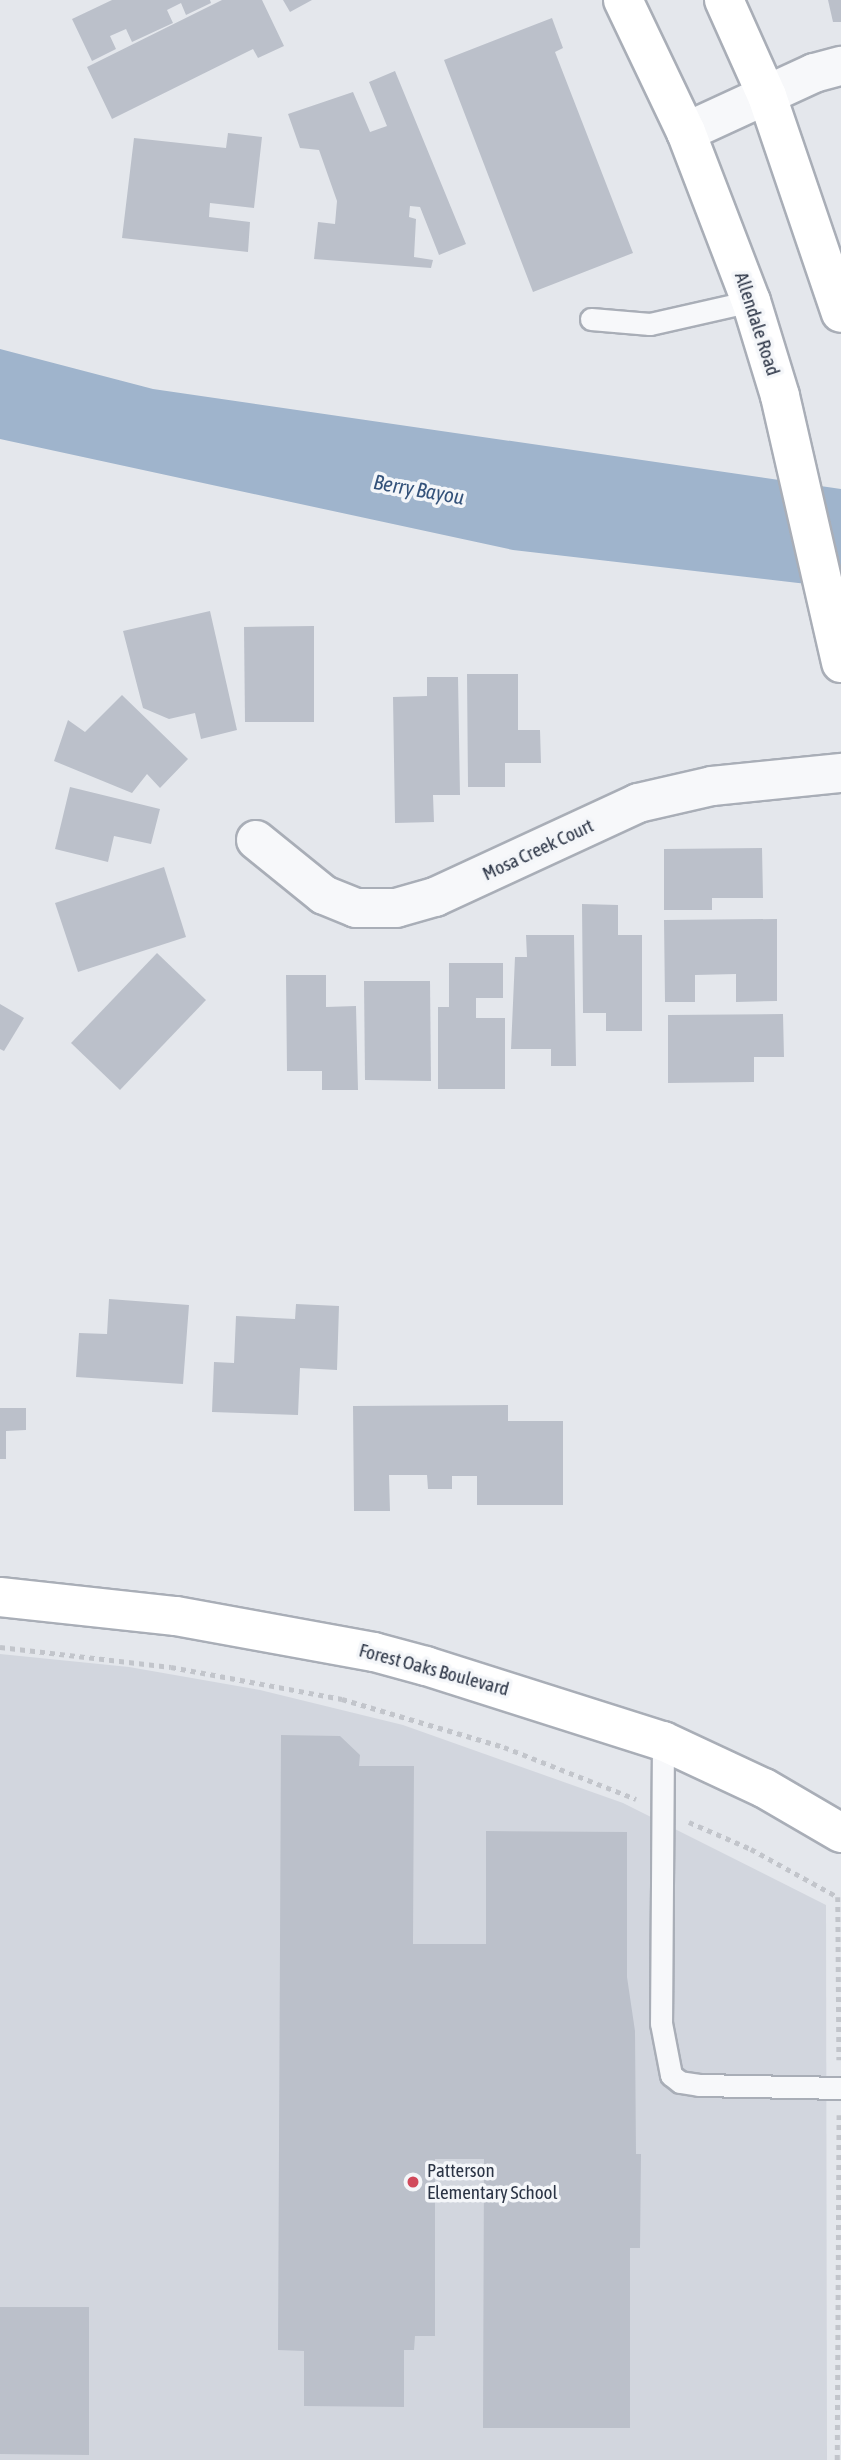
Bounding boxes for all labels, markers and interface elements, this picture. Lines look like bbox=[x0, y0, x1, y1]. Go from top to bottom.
street label: Allendale Road bbox=[730, 269, 784, 379]
water label: Berry Bayou bbox=[372, 469, 466, 509]
street label: Mosa Creek Court bbox=[479, 814, 597, 886]
street label: Forest Oaks Boulevard bbox=[357, 1639, 511, 1701]
place label: Patterson Elementary School bbox=[427, 2160, 558, 2204]
marker: Patterson Elementary School bbox=[405, 2174, 421, 2190]

